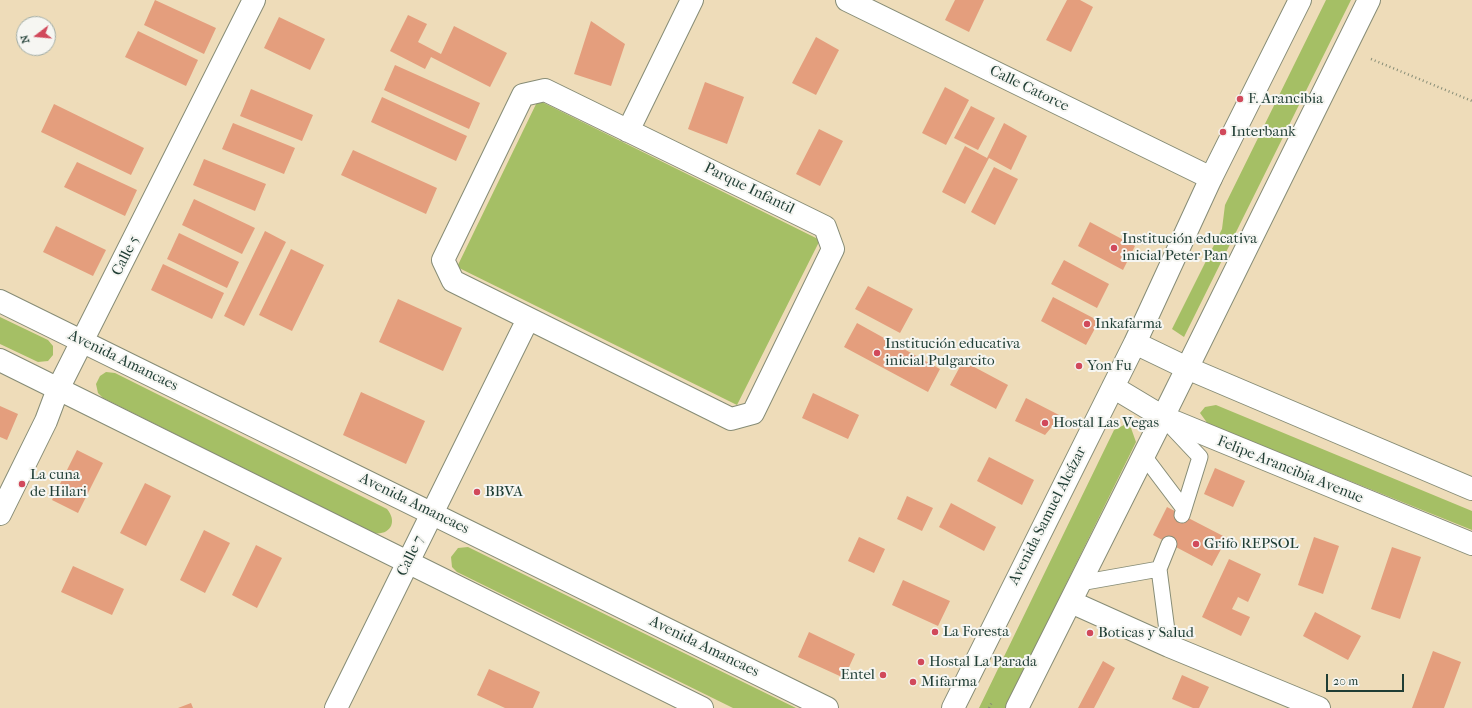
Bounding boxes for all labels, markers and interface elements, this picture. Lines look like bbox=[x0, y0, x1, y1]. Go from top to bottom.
north arrow bbox=[16, 16, 56, 56]
text: N bbox=[18, 33, 32, 45]
street label: Calle Catorce bbox=[986, 62, 1072, 116]
place label: F. Arancibia bbox=[1248, 90, 1323, 108]
marker: F. Arancibia bbox=[1235, 94, 1245, 104]
place label: Interbank bbox=[1231, 123, 1296, 141]
marker: Interbank bbox=[1218, 127, 1228, 137]
street label: Parque Infantil bbox=[701, 159, 797, 219]
place label: Institución educativa inicial Peter Pan bbox=[1122, 230, 1257, 265]
street label: Calle 5 bbox=[108, 233, 144, 279]
marker: Institución educativa inicial Peter Pan bbox=[1109, 243, 1119, 253]
place label: Inkafarma bbox=[1095, 315, 1162, 333]
marker: Inkafarma bbox=[1082, 319, 1092, 329]
street label: Avenida Amancaes bbox=[65, 327, 181, 395]
place label: Institución educativa inicial Pulgarcito bbox=[885, 335, 1020, 370]
marker: Institución educativa inicial Pulgarcito bbox=[872, 348, 882, 358]
place label: Yon Fu bbox=[1087, 357, 1132, 375]
marker: Yon Fu bbox=[1074, 361, 1084, 371]
place label: Hostal Las Vegas bbox=[1053, 414, 1159, 432]
marker: Hostal Las Vegas bbox=[1040, 418, 1050, 428]
street label: Felipe Arancibia Avenue bbox=[1214, 432, 1366, 508]
street label: Avenida Samuel Alcázar bbox=[1005, 444, 1091, 588]
place label: La cuna de Hilari bbox=[30, 466, 87, 501]
street label: Avenida Amancaes bbox=[356, 470, 472, 538]
marker: La cuna de Hilari bbox=[17, 479, 27, 489]
place label: BBVA bbox=[485, 483, 523, 501]
marker: BBVA bbox=[472, 487, 482, 497]
street label: Calle 7 bbox=[393, 533, 429, 579]
place label: Grifo REPSOL bbox=[1204, 535, 1298, 553]
marker: Grifo REPSOL bbox=[1191, 539, 1201, 549]
street label: Avenida Amancaes bbox=[646, 613, 762, 681]
place label: La Foresta bbox=[943, 623, 1009, 641]
place label: Boticas y Salud bbox=[1098, 624, 1194, 642]
marker: La Foresta bbox=[930, 627, 940, 637]
marker: Boticas y Salud bbox=[1085, 628, 1095, 638]
place label: Hostal La Parada bbox=[929, 653, 1037, 671]
marker: Hostal La Parada bbox=[916, 657, 926, 667]
place label: Entel bbox=[840, 666, 875, 684]
scale bar bbox=[1328, 666, 1406, 692]
marker: Entel bbox=[878, 670, 888, 680]
place label: Mifarma bbox=[921, 673, 977, 691]
text: 20 m bbox=[1333, 674, 1358, 688]
marker: Mifarma bbox=[908, 677, 918, 687]

